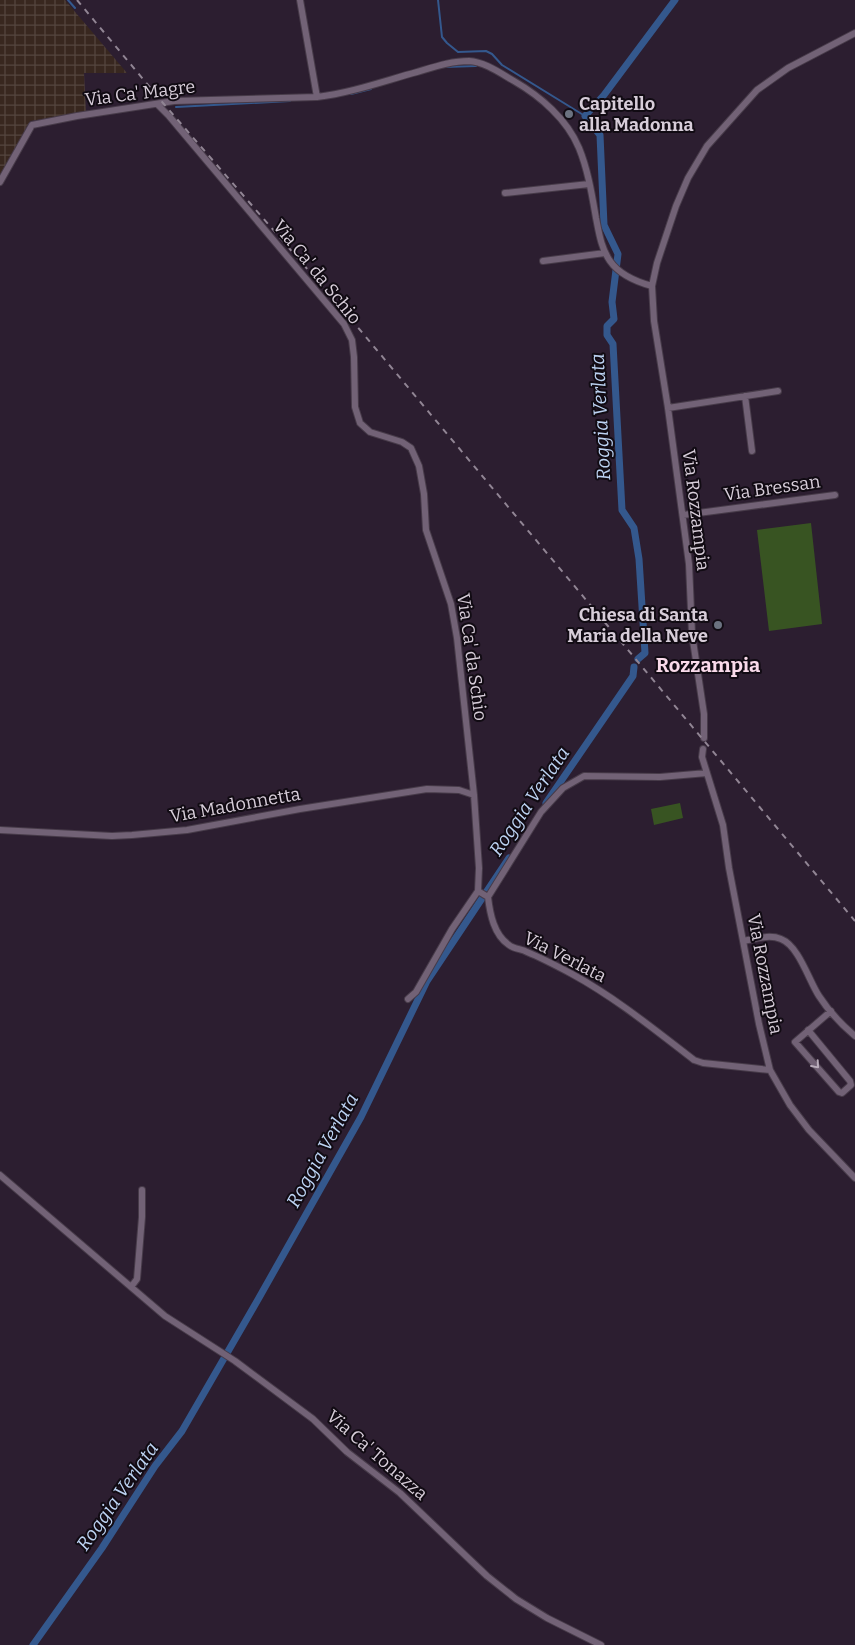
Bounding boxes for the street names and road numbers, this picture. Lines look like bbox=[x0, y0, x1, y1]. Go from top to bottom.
street label: Via Ca' Magre bbox=[84, 75, 196, 111]
street label: Via Ca' da Schio bbox=[268, 215, 366, 329]
street label: Via Rozzampia bbox=[678, 448, 714, 572]
street label: Via Bressan bbox=[722, 470, 822, 506]
street label: Via Ca' da Schio bbox=[452, 592, 492, 722]
street label: Via Madonnetta bbox=[168, 783, 302, 827]
street label: Via Rozzampia bbox=[743, 912, 787, 1036]
street label: Via Verlata bbox=[520, 927, 610, 987]
street label: Via Ca' Tonazza bbox=[322, 1405, 432, 1505]

